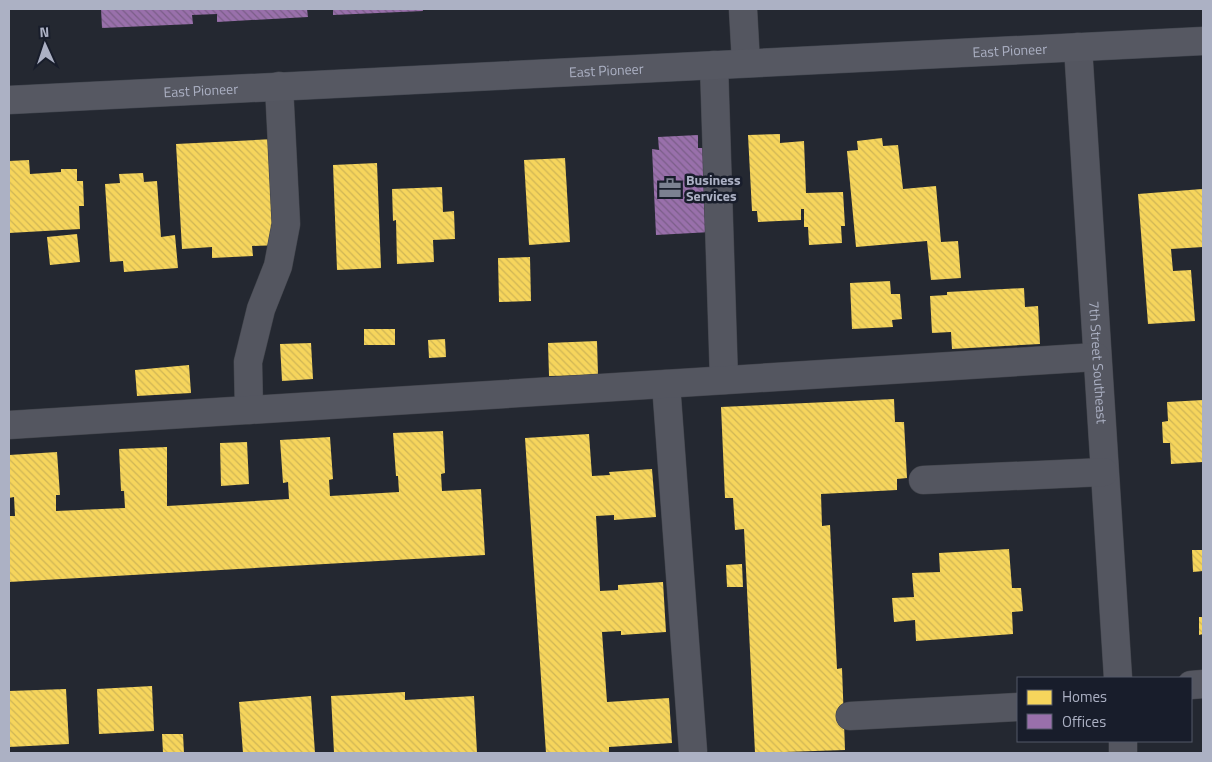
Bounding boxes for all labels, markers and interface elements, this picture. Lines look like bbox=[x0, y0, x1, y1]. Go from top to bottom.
north arrow bbox=[20, 20, 70, 70]
text: N bbox=[39, 21, 50, 42]
street label: East Pioneer bbox=[972, 38, 1048, 62]
street label: East Pioneer bbox=[568, 58, 644, 82]
street label: East Pioneer bbox=[163, 78, 239, 102]
place label: Business Services bbox=[686, 169, 741, 206]
office icon: Business Services bbox=[657, 175, 683, 201]
street label: 7th Street Southeast bbox=[1084, 300, 1113, 424]
legend bbox=[1017, 677, 1192, 742]
text: Homes bbox=[1062, 685, 1107, 708]
text: Offices bbox=[1062, 710, 1106, 733]

